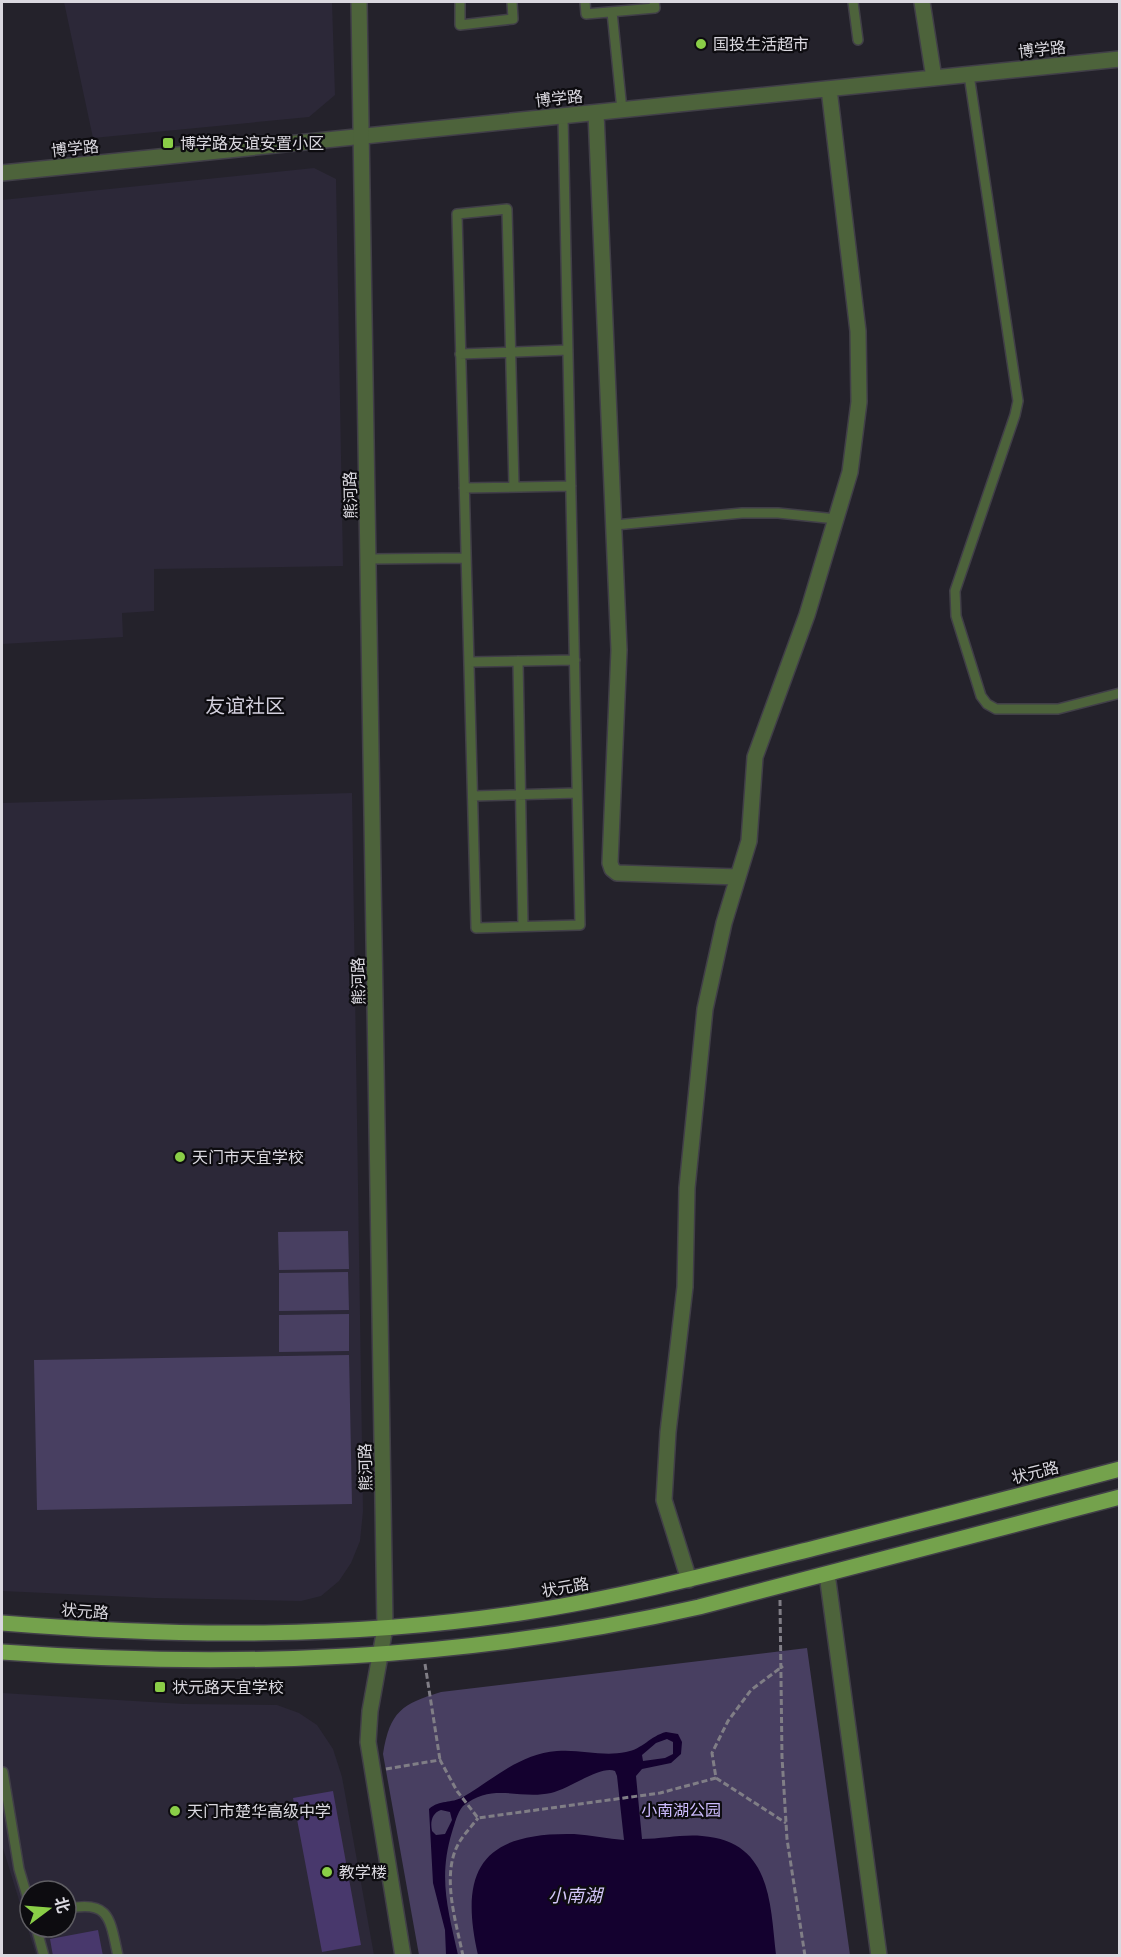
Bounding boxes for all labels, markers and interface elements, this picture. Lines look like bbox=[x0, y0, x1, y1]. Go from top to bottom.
place label: 国投生活超市 bbox=[713, 35, 809, 53]
marker: 国投生活超市 bbox=[694, 37, 708, 51]
street label: 博学路 bbox=[1017, 38, 1067, 60]
street label: 博学路 bbox=[534, 87, 584, 109]
place label: 博学路友谊安置小区 bbox=[180, 134, 324, 152]
marker: 博学路友谊安置小区 bbox=[161, 136, 175, 150]
street label: 博学路 bbox=[50, 137, 100, 159]
street label: 熊河路 bbox=[341, 471, 359, 519]
district label: 友谊社区 bbox=[205, 694, 285, 717]
street label: 熊河路 bbox=[349, 957, 367, 1005]
place label: 天门市天宜学校 bbox=[192, 1148, 304, 1166]
marker: 天门市天宜学校 bbox=[173, 1150, 187, 1164]
street label: 熊河路 bbox=[356, 1443, 374, 1491]
street label: 状元路 bbox=[1010, 1457, 1060, 1487]
street label: 状元路 bbox=[540, 1574, 590, 1600]
street label: 状元路 bbox=[60, 1600, 110, 1622]
place label: 状元路天宜学校 bbox=[172, 1678, 284, 1696]
marker: 状元路天宜学校 bbox=[153, 1680, 167, 1694]
park label: 小南湖公园 bbox=[641, 1801, 721, 1819]
place label: 天门市楚华高级中学 bbox=[187, 1802, 331, 1820]
marker: 天门市楚华高级中学 bbox=[168, 1804, 182, 1818]
place label: 教学楼 bbox=[339, 1863, 387, 1881]
marker: 教学楼 bbox=[320, 1865, 334, 1879]
north arrow bbox=[18, 1879, 78, 1939]
water label: 小南湖 bbox=[548, 1885, 605, 1905]
text: 北 bbox=[52, 1895, 73, 1915]

